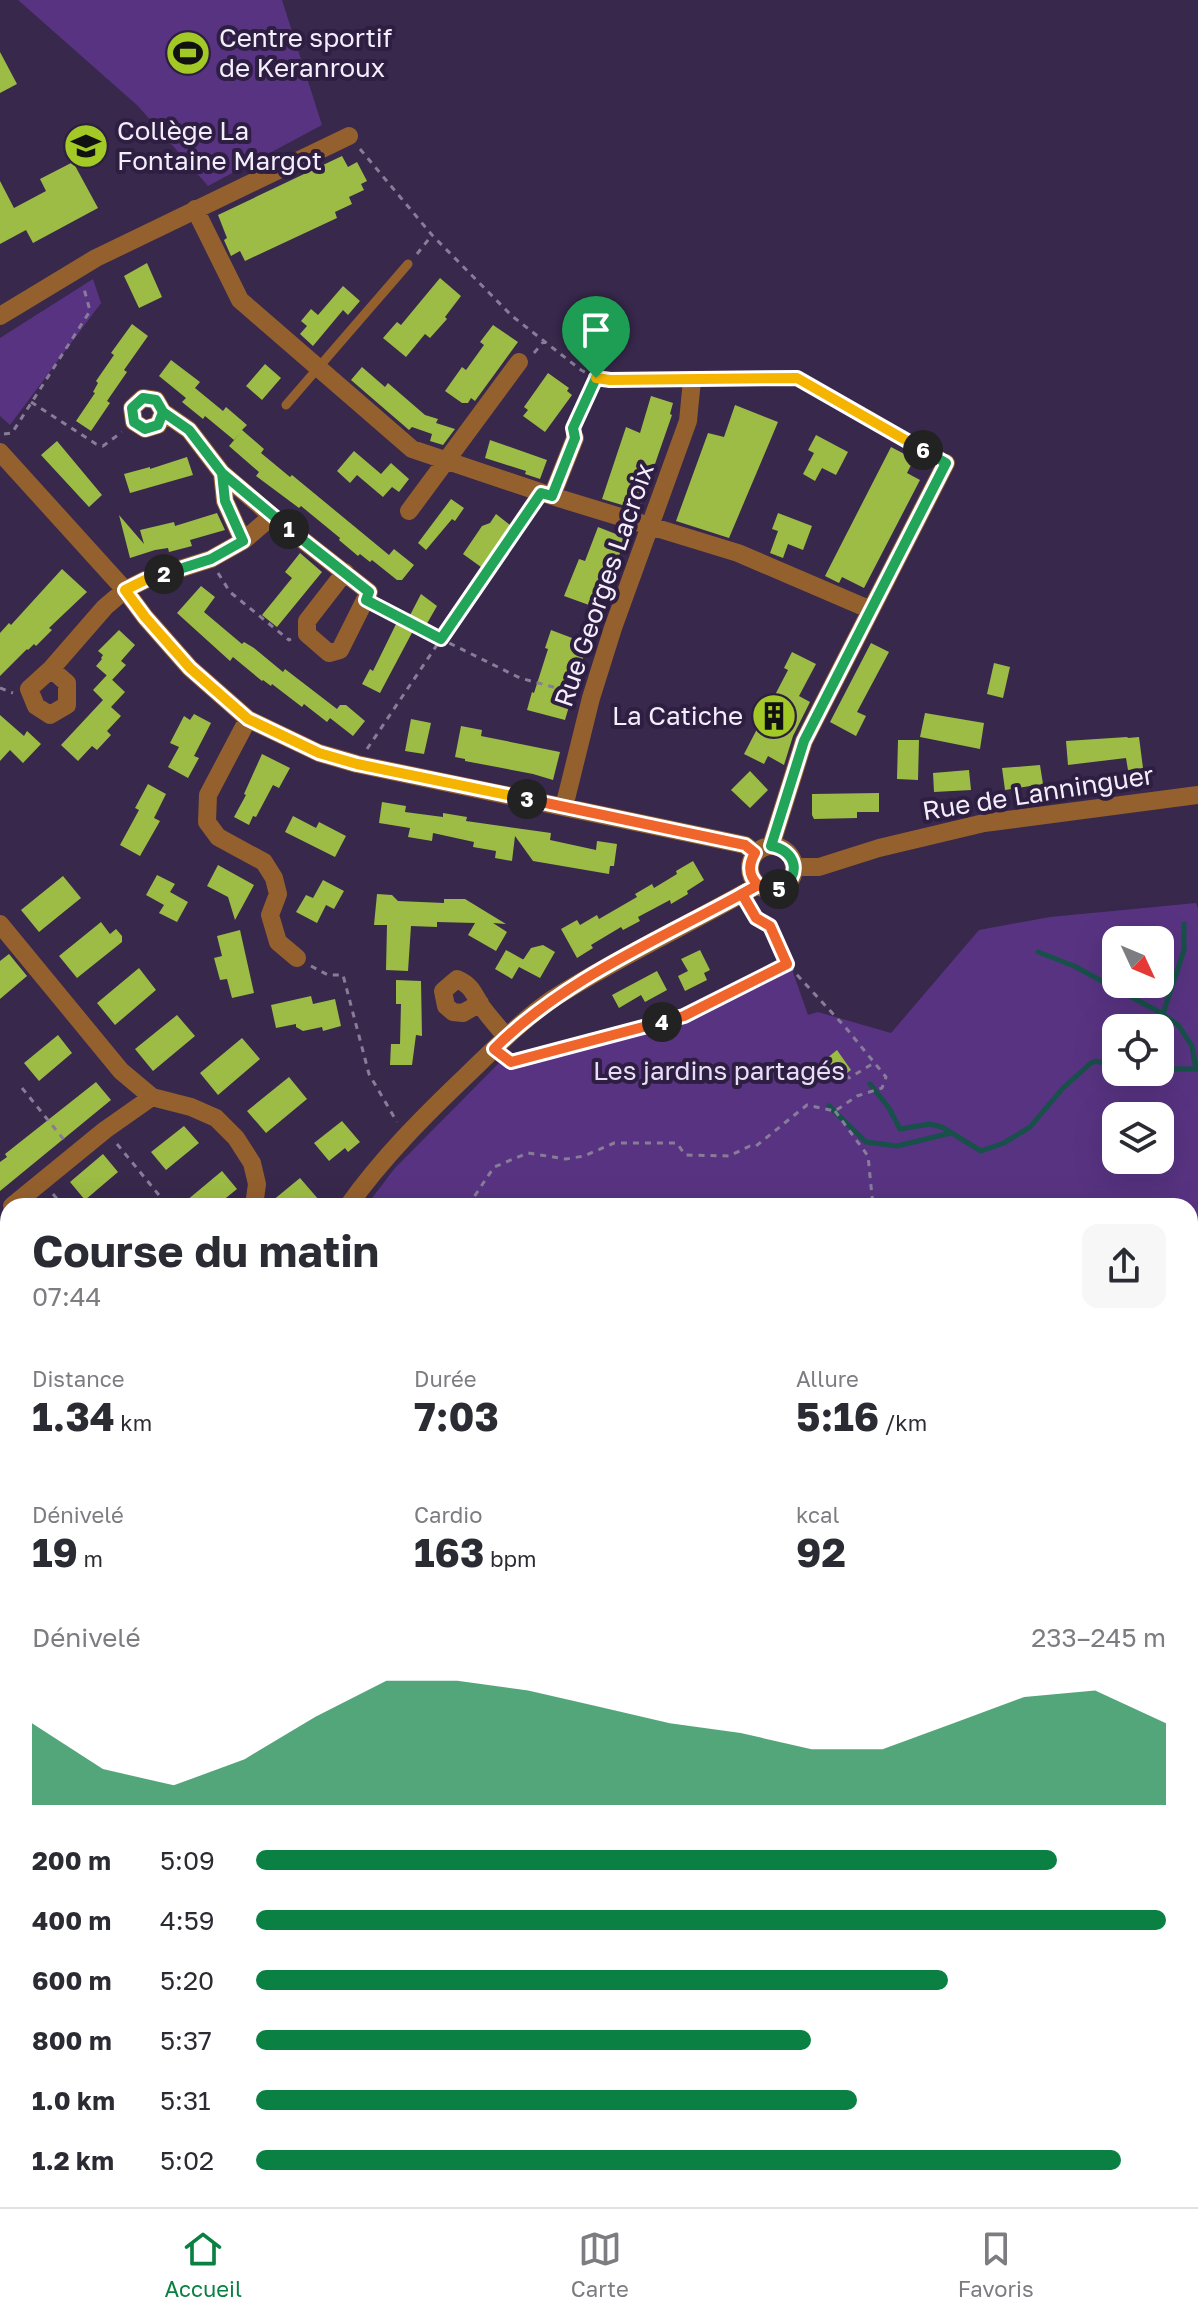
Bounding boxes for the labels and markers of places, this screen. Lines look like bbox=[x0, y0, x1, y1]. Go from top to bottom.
place label: Centre sportif de Keranroux bbox=[219, 22, 392, 83]
sports icon: Centre sportif de Keranroux bbox=[164, 29, 212, 77]
place label: Collège La Fontaine Margot bbox=[117, 115, 322, 176]
school or university icon: Collège La Fontaine Margot bbox=[62, 122, 110, 170]
pin bbox=[562, 296, 630, 378]
pin: 6 bbox=[903, 430, 943, 470]
pin: 1 bbox=[269, 509, 309, 549]
pin: 2 bbox=[144, 554, 184, 594]
building icon: La Catiche bbox=[750, 692, 798, 740]
place label: La Catiche bbox=[612, 700, 743, 731]
pin: 3 bbox=[507, 779, 547, 819]
pin: 5 bbox=[759, 869, 799, 909]
pin: 4 bbox=[642, 1002, 682, 1042]

